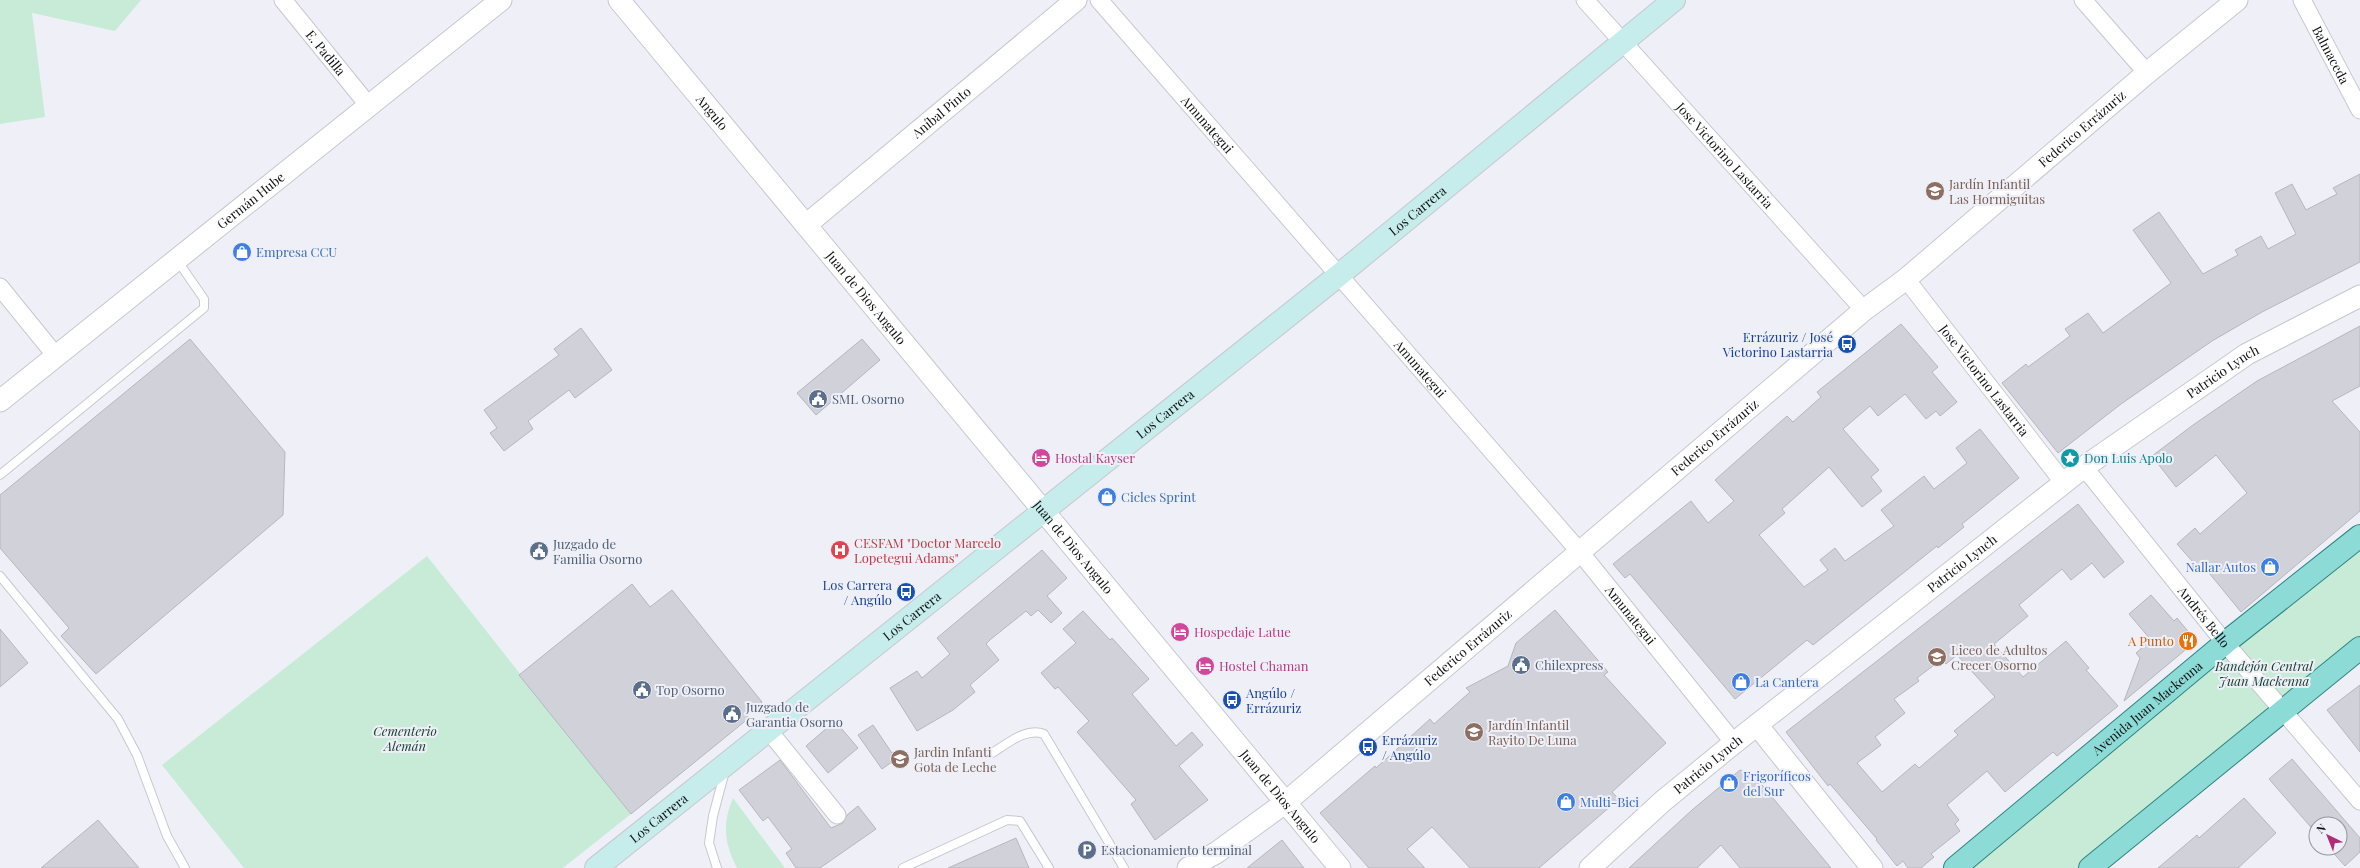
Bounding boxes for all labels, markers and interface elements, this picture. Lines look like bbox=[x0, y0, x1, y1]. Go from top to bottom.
street label: Balmaceda bbox=[2309, 23, 2354, 87]
street label: E. Padilla bbox=[303, 26, 350, 79]
street label: Aníbal Pinto bbox=[907, 83, 974, 142]
street label: Federico Errázuriz bbox=[2034, 86, 2129, 170]
street label: Angulo bbox=[692, 90, 732, 133]
street label: Amunategui bbox=[1177, 91, 1238, 157]
street label: Jose Victorino Lastarria bbox=[1672, 98, 1778, 212]
street label: Germán Hube bbox=[213, 168, 288, 232]
place label: Jardín Infantil Las Hormiguitas bbox=[1948, 175, 2045, 207]
school or university icon: Jardín Infantil Las Hormiguitas bbox=[1924, 180, 1946, 202]
street label: Los Carrera bbox=[1385, 181, 1450, 239]
shop icon: Empresa CCU bbox=[231, 241, 253, 263]
place label: Empresa CCU bbox=[256, 243, 337, 260]
street label: Juan de Dios Angulo bbox=[822, 246, 910, 348]
street label: Jose Victorino Lastarria bbox=[1936, 320, 2034, 440]
place label: Errázuriz / José Victorino Lastarria bbox=[1722, 328, 1834, 360]
bus stop icon: Errázuriz / José Victorino Lastarria bbox=[1836, 333, 1858, 355]
street label: Amunategui bbox=[1390, 335, 1450, 401]
street label: Patricio Lynch bbox=[2183, 340, 2262, 401]
street label: Los Carrera bbox=[1132, 385, 1198, 442]
public building icon: SML Osorno bbox=[807, 388, 829, 410]
place label: SML Osorno bbox=[832, 390, 904, 407]
street label: Federico Errázuriz bbox=[1667, 395, 1761, 479]
hotel icon: Hostal Kayser bbox=[1030, 447, 1052, 469]
place icon: Don Luis Apolo bbox=[2059, 447, 2081, 469]
place label: Hostal Kayser bbox=[1055, 449, 1135, 466]
place label: Don Luis Apolo bbox=[2084, 449, 2173, 466]
shop icon: Cicles Sprint bbox=[1096, 486, 1118, 508]
place label: Cicles Sprint bbox=[1121, 488, 1196, 505]
street label: Juan de Dios Angulo bbox=[1029, 496, 1117, 597]
street label: Patricio Lynch bbox=[1923, 530, 2000, 596]
place label: CESFAM "Doctor Marcelo Lopetegui Adams" bbox=[854, 534, 1001, 566]
place label: Juzgado de Familia Osorno bbox=[552, 535, 642, 567]
hospital icon: CESFAM "Doctor Marcelo Lopetegui Adams" bbox=[829, 539, 851, 561]
public building icon: Juzgado de Familia Osorno bbox=[528, 540, 550, 562]
shop icon: Nallar Autos bbox=[2259, 556, 2281, 578]
place label: Nallar Autos bbox=[2186, 558, 2256, 575]
place label: Los Carrera / Angúlo bbox=[823, 576, 893, 608]
bus stop icon: Los Carrera / Angúlo bbox=[895, 581, 917, 603]
street label: Amunategui bbox=[1602, 581, 1660, 648]
street label: Andrés Bello bbox=[2174, 582, 2234, 651]
street label: Los Carrera bbox=[879, 587, 944, 644]
street label: Federico Errázuriz bbox=[1420, 605, 1515, 689]
hotel icon: Hospedaje Latue bbox=[1169, 621, 1191, 643]
place label: Hospedaje Latue bbox=[1194, 623, 1291, 640]
restaurant icon: A Punto bbox=[2177, 630, 2199, 652]
place label: A Punto bbox=[2127, 632, 2174, 649]
place label: Liceo de Adultos Crecer Osorno bbox=[1951, 641, 2047, 673]
school or university icon: Liceo de Adultos Crecer Osorno bbox=[1926, 646, 1948, 668]
public building icon: Chilexpress bbox=[1510, 654, 1532, 676]
hotel icon: Hostel Chaman bbox=[1194, 655, 1216, 677]
place label: Chilexpress bbox=[1535, 656, 1604, 673]
street label: Avenida Juan Mackenna bbox=[2087, 656, 2206, 759]
place label: Hostel Chaman bbox=[1219, 657, 1309, 674]
park label: Bandejón Central Juan Mackenna bbox=[2214, 657, 2314, 689]
shop icon: La Cantera bbox=[1730, 671, 1752, 693]
place label: La Cantera bbox=[1755, 673, 1819, 690]
public building icon: Top Osorno bbox=[631, 679, 653, 701]
place label: Top Osorno bbox=[656, 681, 725, 698]
place label: Angúlo / Errázuriz bbox=[1245, 684, 1301, 716]
bus stop icon: Angúlo / Errázuriz bbox=[1221, 689, 1243, 711]
place label: Juzgado de Garantia Osorno bbox=[745, 698, 843, 730]
public building icon: Juzgado de Garantia Osorno bbox=[721, 703, 743, 725]
place label: Jardín Infantil Rayito De Luna bbox=[1487, 716, 1577, 748]
school or university icon: Jardín Infantil Rayito De Luna bbox=[1463, 721, 1485, 743]
park label: Cementerio Alemán bbox=[373, 722, 437, 754]
place label: Errázuriz / Angúlo bbox=[1382, 731, 1437, 763]
street label: Patricio Lynch bbox=[1670, 731, 1746, 797]
bus stop icon: Errázuriz / Angúlo bbox=[1357, 736, 1379, 758]
place label: Jardin Infanti Gota de Leche bbox=[913, 743, 997, 775]
street label: Juan de Dios Angulo bbox=[1236, 745, 1324, 846]
school or university icon: Jardin Infanti Gota de Leche bbox=[889, 748, 911, 770]
place label: Frigoríficos del Sur bbox=[1743, 767, 1811, 799]
shop icon: Frigoríficos del Sur bbox=[1718, 772, 1740, 794]
street label: Los Carrera bbox=[626, 789, 691, 846]
shop icon: Multi-Bici bbox=[1555, 791, 1577, 813]
place label: Multi-Bici bbox=[1580, 793, 1639, 810]
north arrow bbox=[2308, 816, 2348, 856]
text: N bbox=[2313, 820, 2329, 837]
parking icon: Estacionamiento terminal bbox=[1076, 839, 1098, 861]
place label: Estacionamiento terminal bbox=[1101, 841, 1252, 858]

